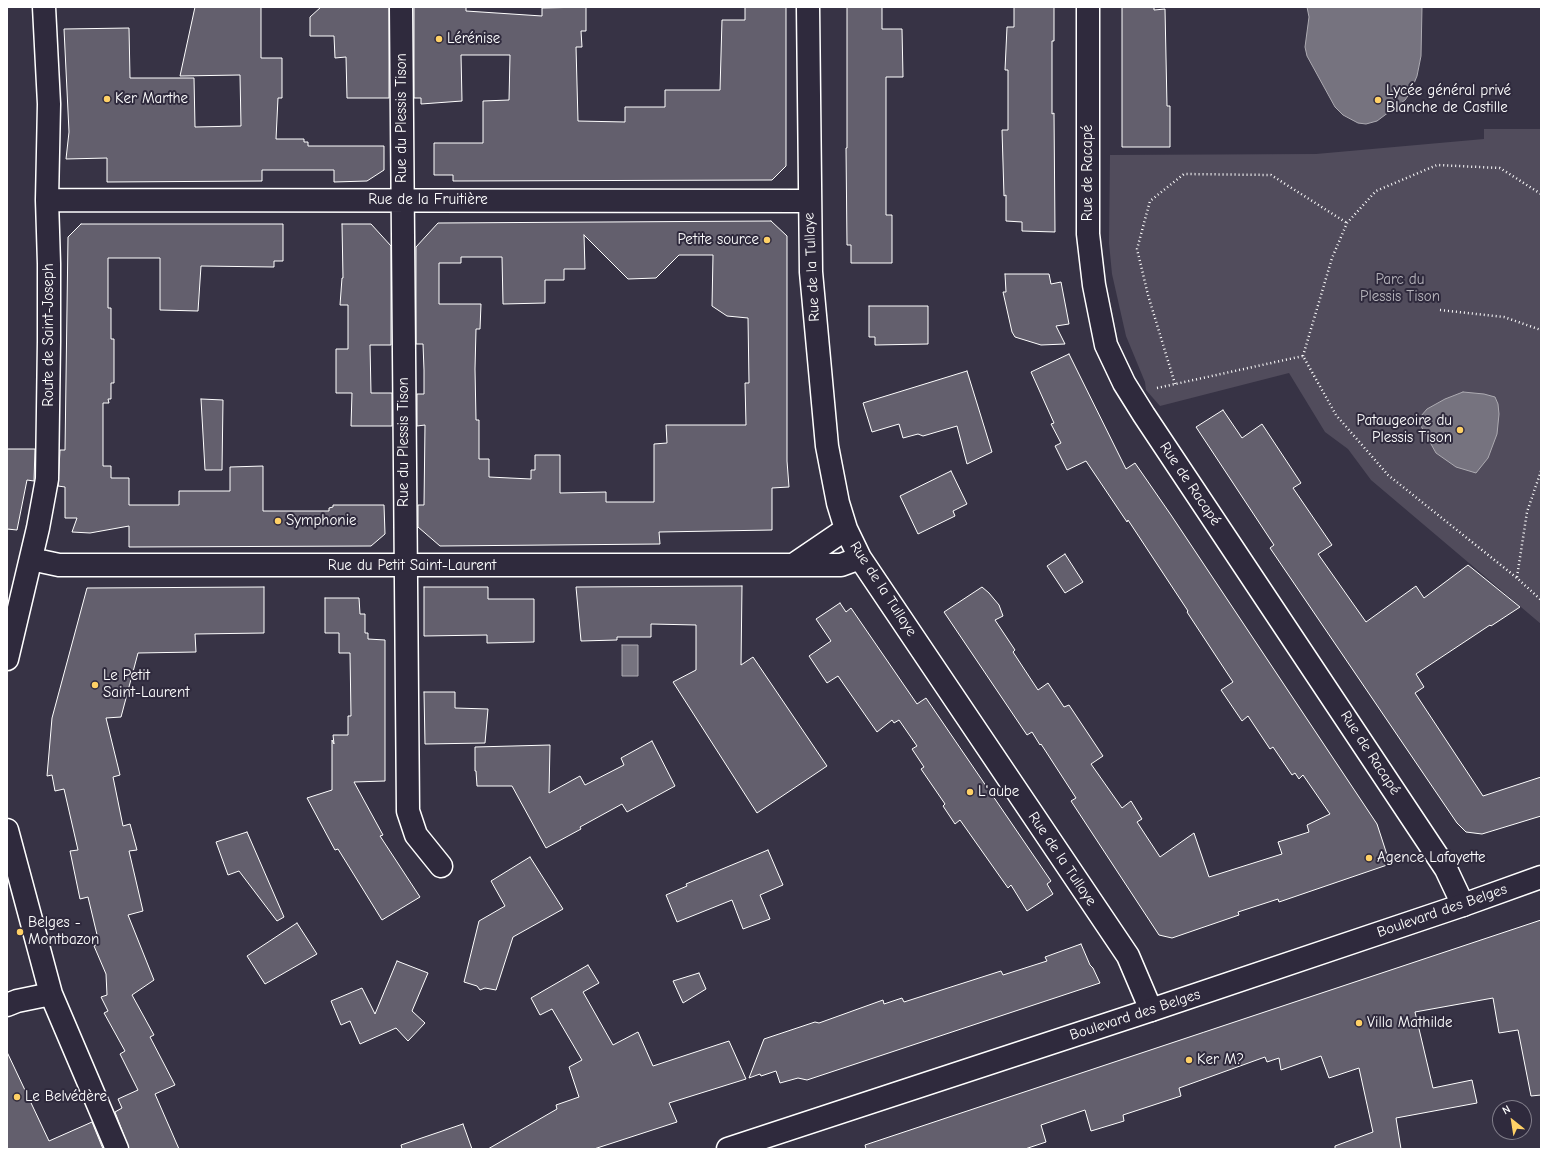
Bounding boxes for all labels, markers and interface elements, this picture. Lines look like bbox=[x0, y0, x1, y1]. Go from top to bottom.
place label: Lérénise bbox=[447, 30, 500, 48]
marker: Lérénise bbox=[434, 34, 444, 44]
street label: Rue du Plessis Tison bbox=[393, 53, 411, 183]
place label: Lycée général privé Blanche de Castille bbox=[1386, 82, 1511, 117]
place label: Ker Marthe bbox=[115, 90, 188, 108]
marker: Ker Marthe bbox=[102, 94, 112, 104]
marker: Lycée général privé Blanche de Castille bbox=[1373, 95, 1383, 105]
street label: Rue de Racapé bbox=[1079, 125, 1097, 221]
street label: Rue de la Fruitière bbox=[368, 191, 488, 209]
street label: Rue de la Tullaye bbox=[800, 212, 824, 322]
place label: Petite source bbox=[678, 231, 759, 249]
marker: Petite source bbox=[762, 235, 772, 245]
street label: Route de Saint-Joseph bbox=[40, 263, 58, 407]
park label: Parc du Plessis Tison bbox=[1360, 271, 1440, 306]
street label: Rue du Plessis Tison bbox=[395, 377, 413, 507]
place label: Pataugeoire du Plessis Tison bbox=[1357, 412, 1452, 447]
marker: Pataugeoire du Plessis Tison bbox=[1455, 425, 1465, 435]
street label: Rue de Racapé bbox=[1156, 439, 1224, 529]
place label: Symphonie bbox=[286, 512, 357, 530]
marker: Symphonie bbox=[273, 516, 283, 526]
street label: Rue de la Tullaye bbox=[846, 538, 920, 640]
street label: Rue du Petit Saint-Laurent bbox=[328, 557, 496, 575]
place label: Le Petit Saint-Laurent bbox=[103, 667, 189, 702]
marker: Le Petit Saint-Laurent bbox=[90, 680, 100, 690]
street label: Rue de Racapé bbox=[1336, 708, 1404, 798]
place label: L'aube bbox=[978, 783, 1019, 801]
marker: L'aube bbox=[965, 787, 975, 797]
street label: Rue de la Tullaye bbox=[1024, 809, 1100, 909]
place label: Agence Lafayette bbox=[1377, 849, 1486, 867]
marker: Agence Lafayette bbox=[1364, 853, 1374, 863]
street label: Boulevard des Belges bbox=[1375, 880, 1509, 942]
place label: Belges - Montbazon bbox=[28, 914, 99, 949]
marker: Belges - Montbazon bbox=[15, 927, 25, 937]
street label: Boulevard des Belges bbox=[1067, 985, 1203, 1045]
place label: Villa Mathilde bbox=[1367, 1014, 1453, 1032]
marker: Villa Mathilde bbox=[1354, 1018, 1364, 1028]
place label: Ker M? bbox=[1197, 1051, 1244, 1069]
marker: Ker M? bbox=[1184, 1055, 1194, 1065]
place label: Le Belvédère bbox=[25, 1088, 107, 1106]
marker: Le Belvédère bbox=[12, 1092, 22, 1102]
north arrow bbox=[1492, 1100, 1532, 1140]
text: N bbox=[1500, 1103, 1513, 1117]

